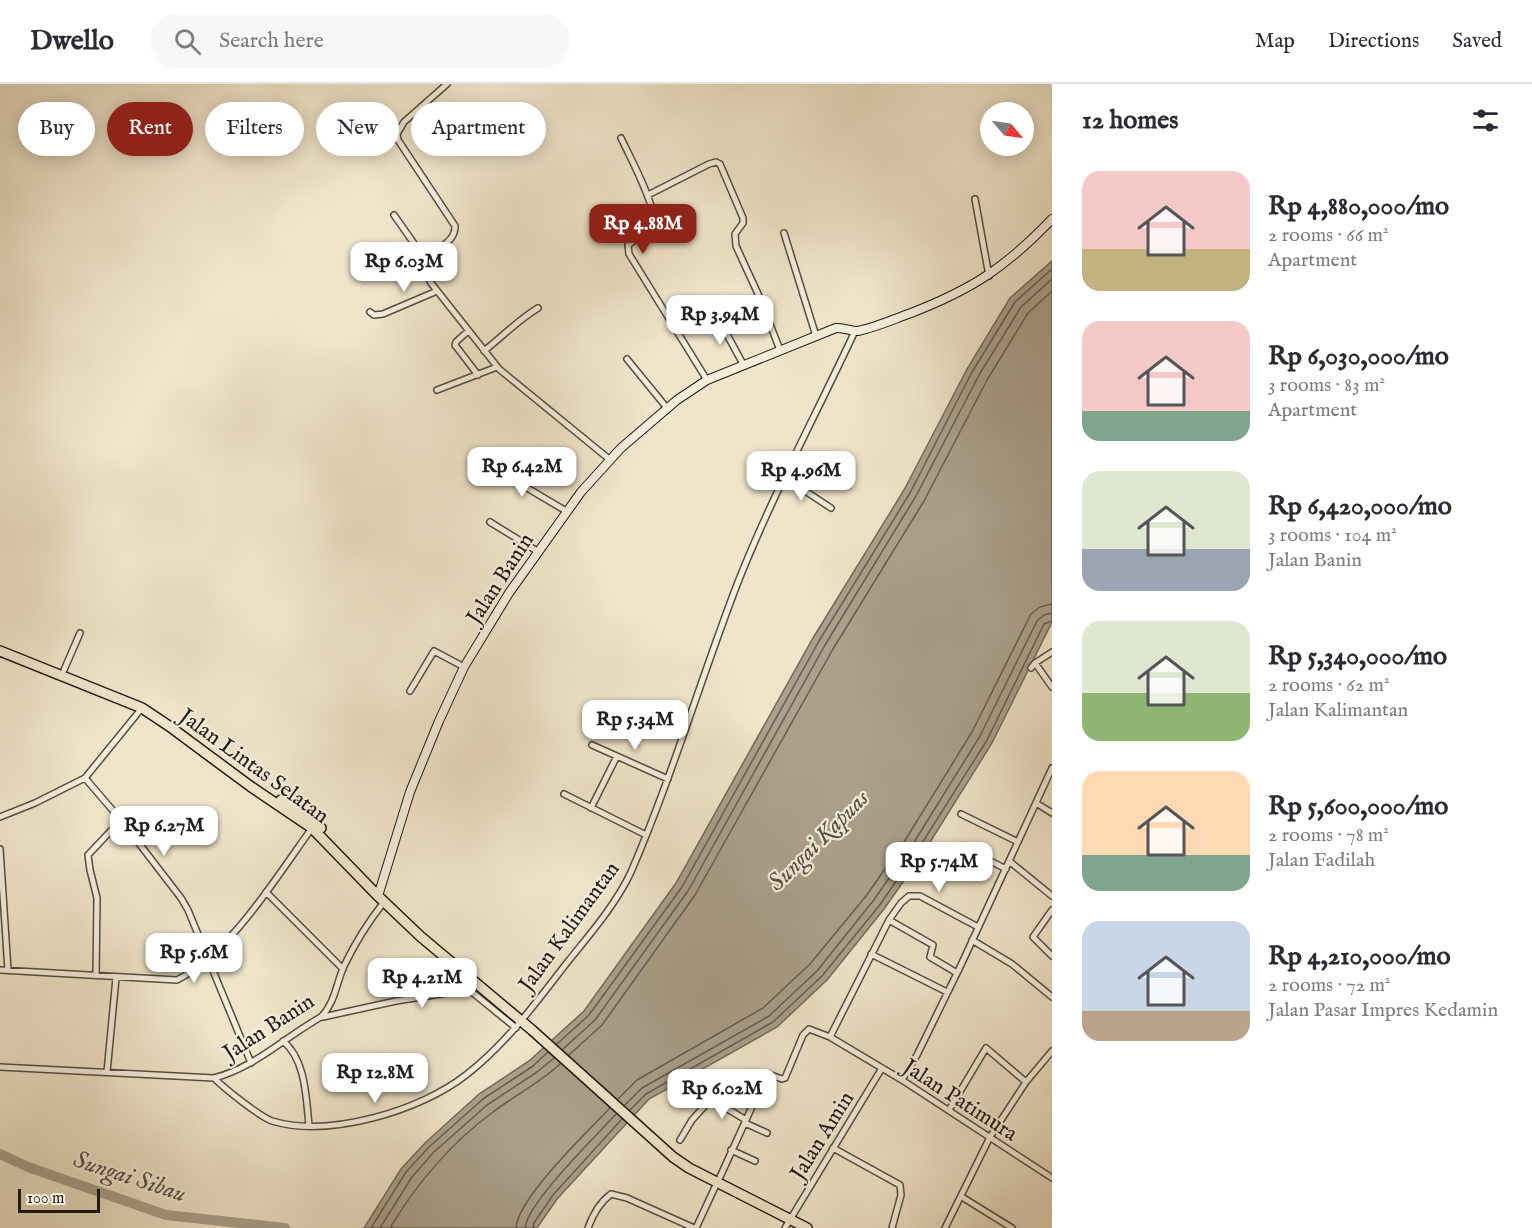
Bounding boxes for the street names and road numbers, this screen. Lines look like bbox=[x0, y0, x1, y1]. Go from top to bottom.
street label: Jalan Banin bbox=[459, 528, 541, 633]
street label: Jalan Lintas Selatan bbox=[171, 701, 334, 831]
street label: Jalan Kalimantan bbox=[511, 856, 626, 1000]
street label: Jalan Banin bbox=[216, 988, 320, 1069]
street label: Jalan Patimura bbox=[895, 1052, 1023, 1148]
street label: Jalan Amin bbox=[783, 1086, 861, 1188]

